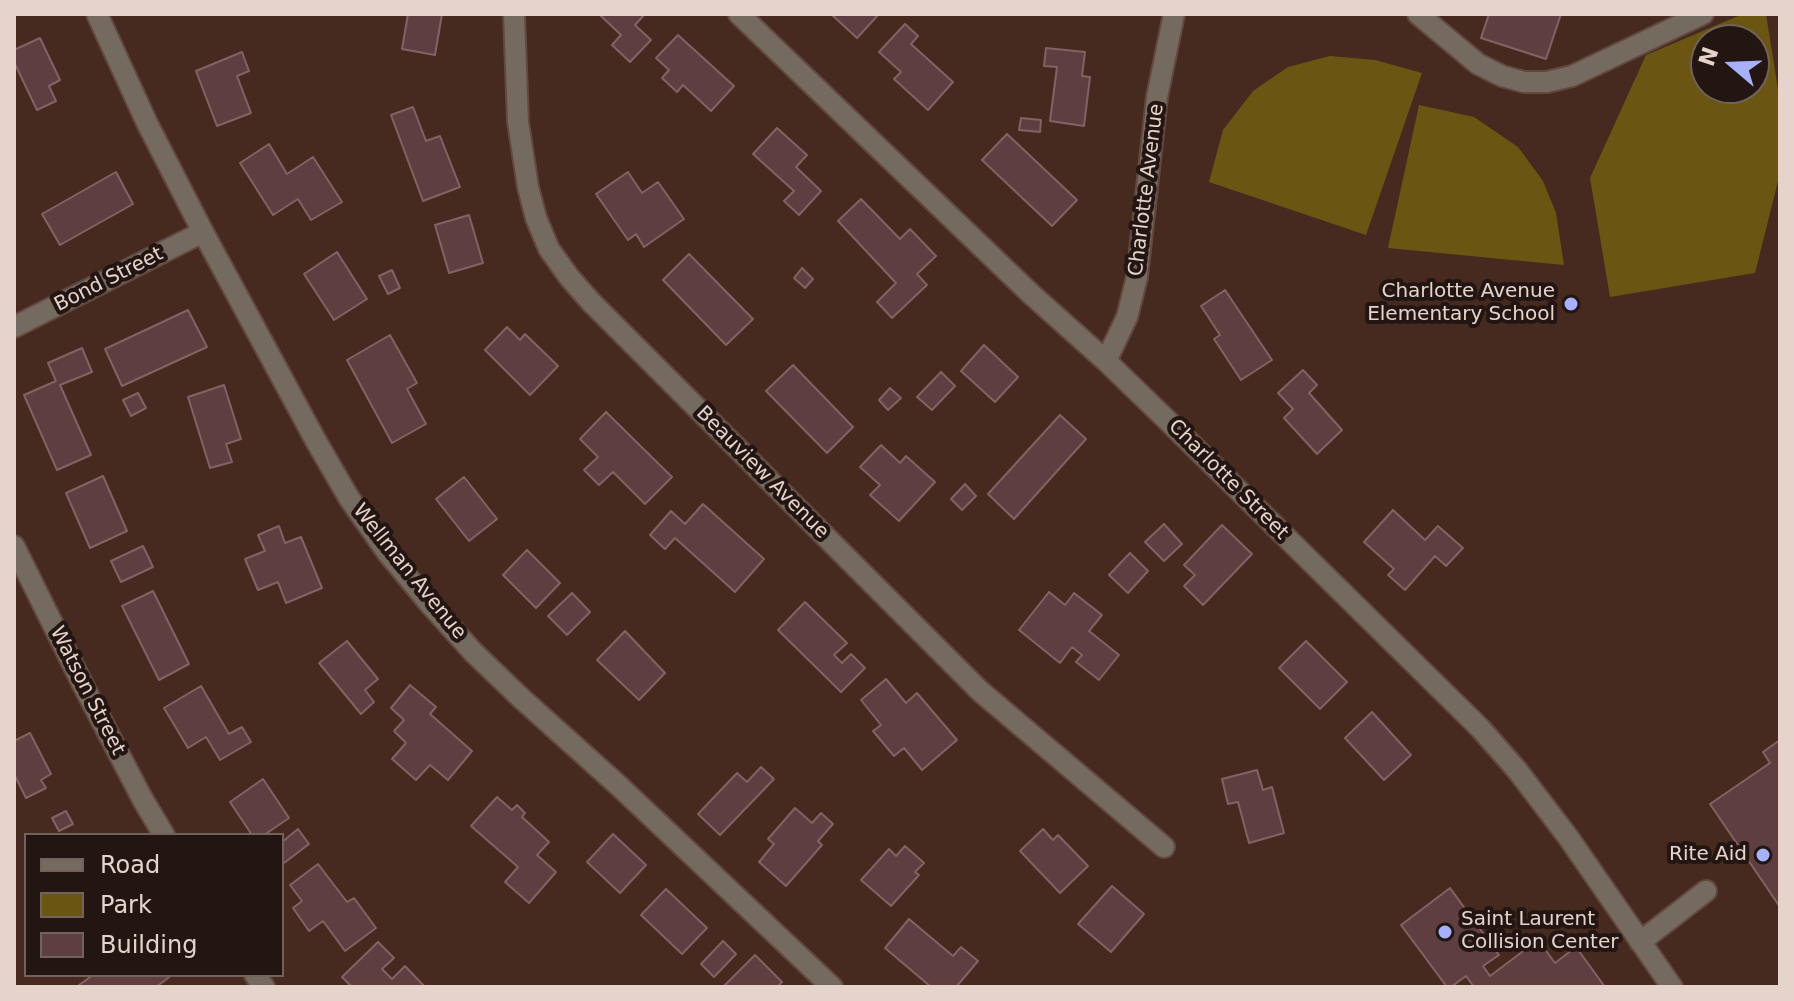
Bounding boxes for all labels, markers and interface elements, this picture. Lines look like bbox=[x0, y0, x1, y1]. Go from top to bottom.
north arrow bbox=[1690, 24, 1770, 104]
text: N bbox=[1694, 44, 1724, 69]
street label: Charlotte Avenue bbox=[1125, 102, 1169, 278]
street label: Bond Street bbox=[51, 242, 167, 318]
place label: Charlotte Avenue Elementary School bbox=[1367, 280, 1555, 327]
marker: Charlotte Avenue Elementary School bbox=[1562, 295, 1580, 313]
street label: Beauview Avenue bbox=[691, 402, 833, 544]
street label: Charlotte Street bbox=[1163, 415, 1293, 545]
street label: Wellman Avenue bbox=[347, 500, 471, 644]
street label: Watson Street bbox=[44, 623, 130, 759]
legend bbox=[24, 833, 284, 977]
place label: Rite Aid bbox=[1669, 843, 1747, 867]
marker: Rite Aid bbox=[1754, 846, 1772, 864]
text: Road bbox=[100, 851, 160, 879]
text: Park bbox=[100, 891, 152, 919]
place label: Saint Laurent Collision Center bbox=[1461, 908, 1618, 955]
marker: Saint Laurent Collision Center bbox=[1436, 923, 1454, 941]
text: Building bbox=[100, 931, 197, 959]

